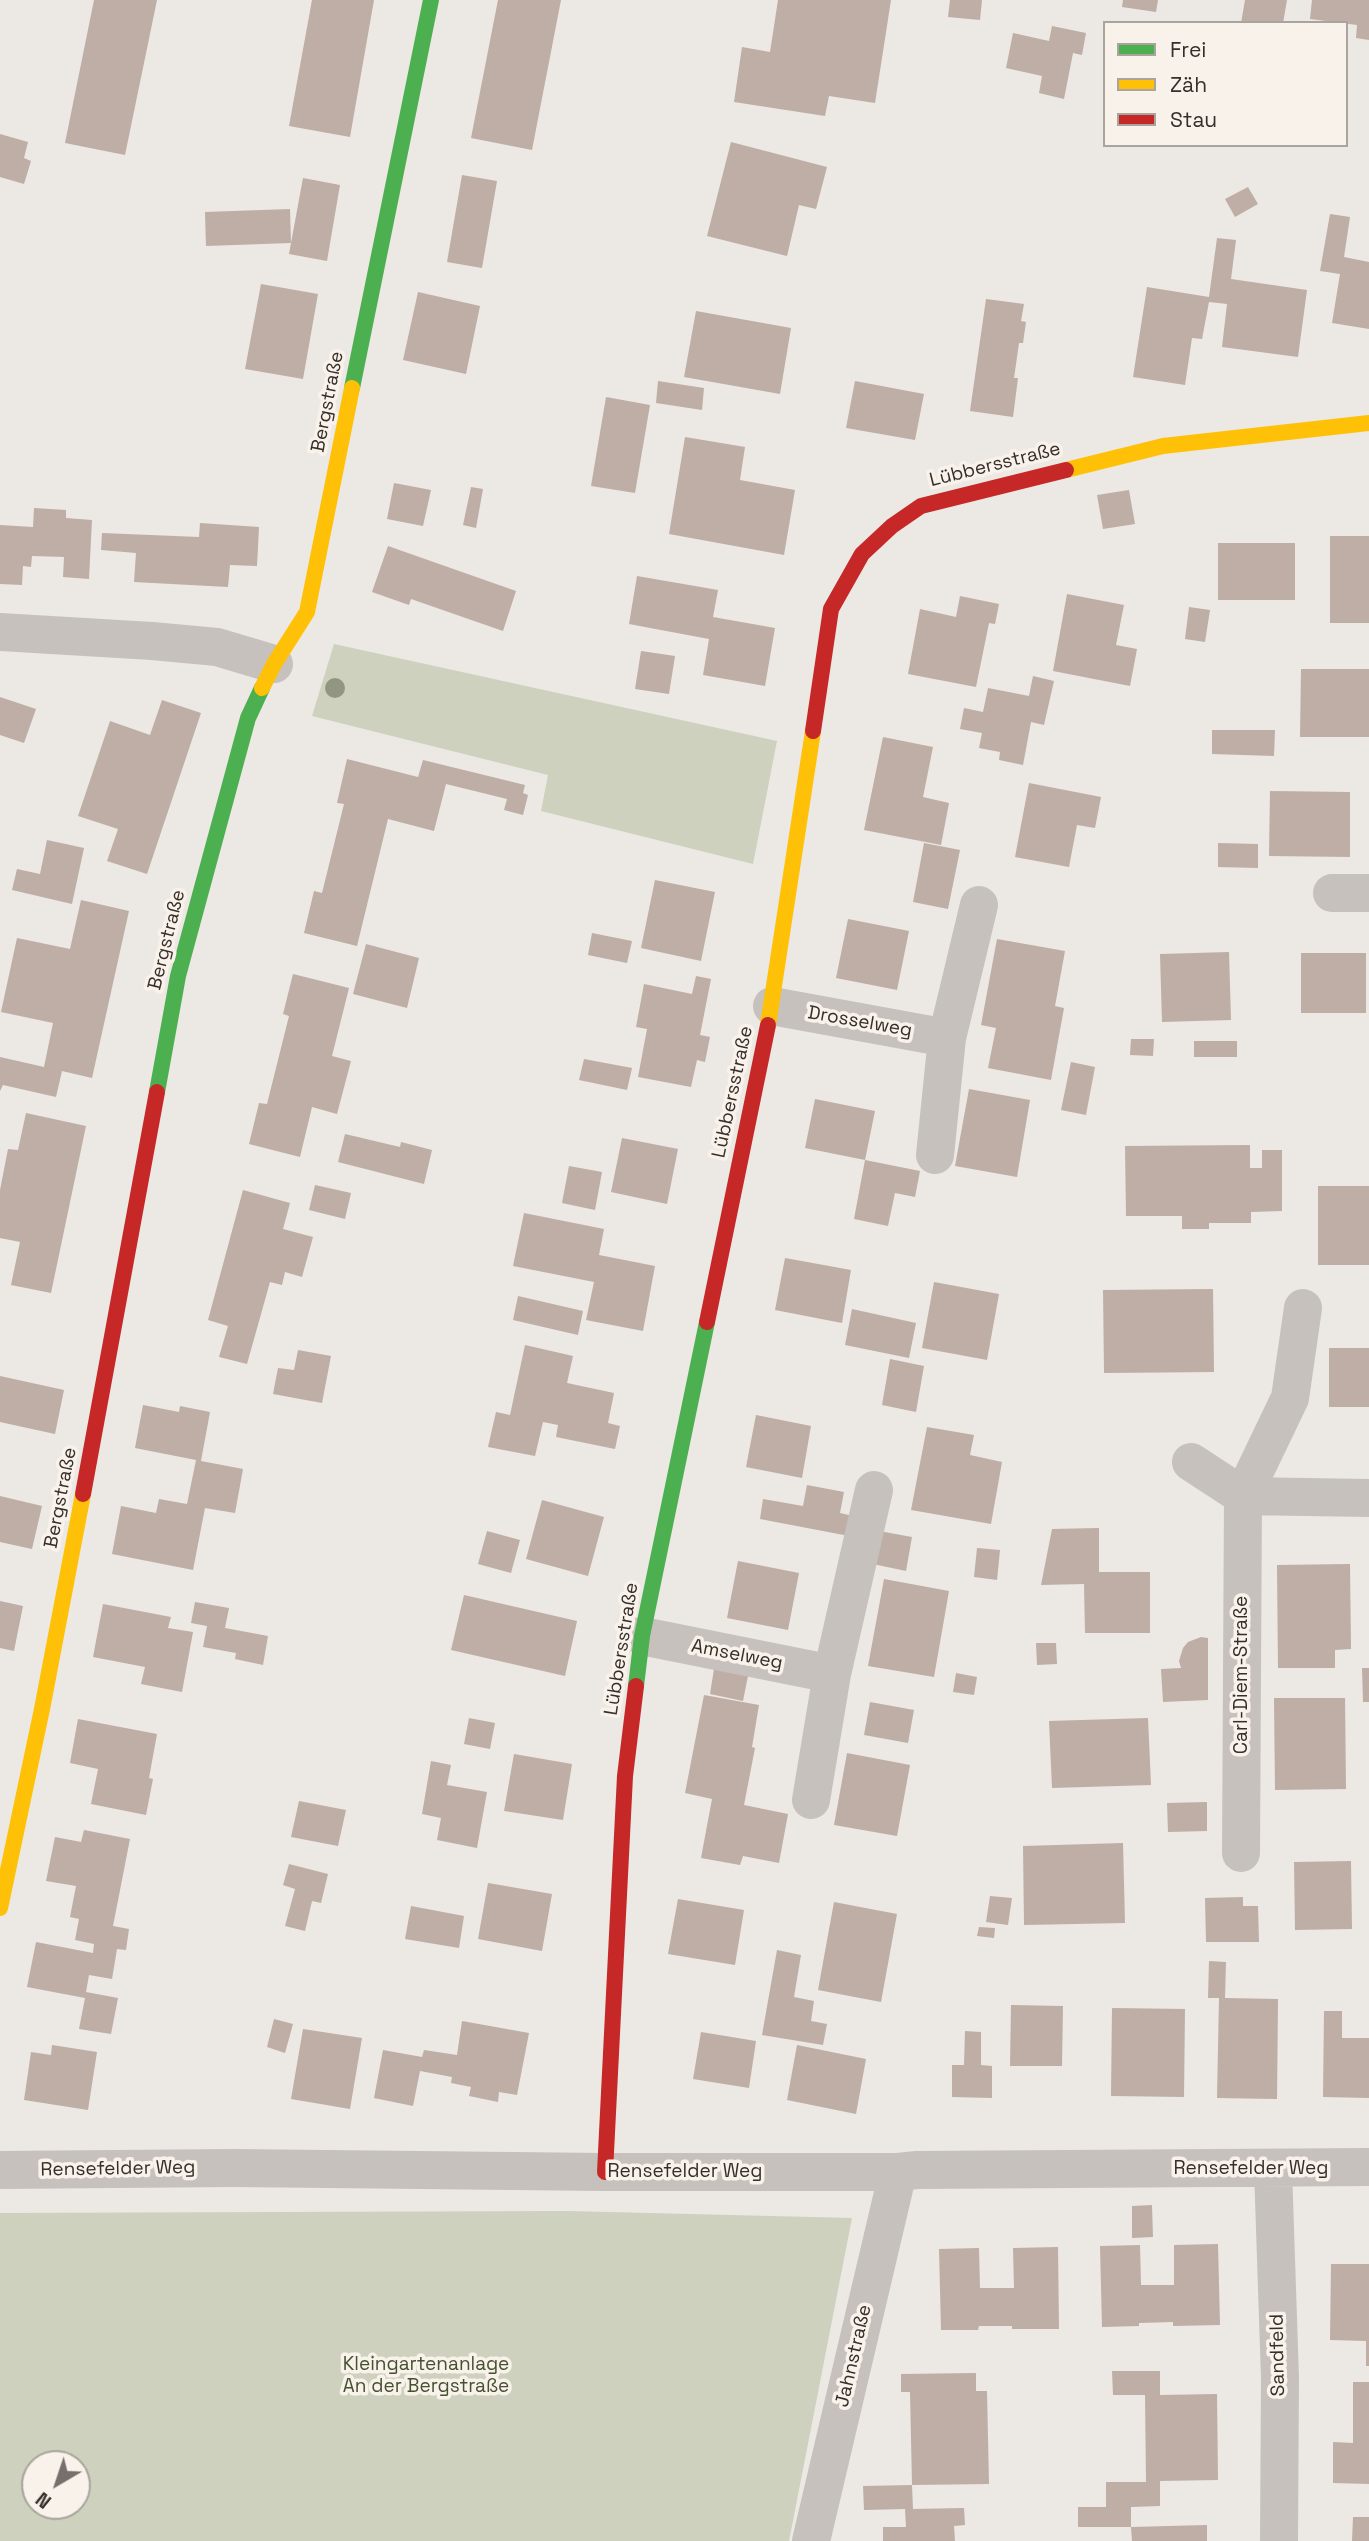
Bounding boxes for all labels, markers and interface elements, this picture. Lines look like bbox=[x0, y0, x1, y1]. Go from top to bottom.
legend bbox=[1103, 21, 1348, 147]
text: Frei bbox=[1170, 36, 1206, 63]
text: Zäh bbox=[1170, 71, 1207, 98]
text: Stau bbox=[1170, 106, 1217, 133]
street label: Bergstraße bbox=[307, 350, 349, 454]
street label: Lübbersstraße bbox=[927, 438, 1063, 492]
street label: Bergstraße bbox=[144, 888, 190, 992]
street label: Drosselweg bbox=[806, 1002, 914, 1042]
street label: Lübbersstraße bbox=[708, 1024, 758, 1160]
street label: Bergstraße bbox=[40, 1446, 82, 1550]
street label: Lübbersstraße bbox=[600, 1581, 644, 1717]
street label: Carl-Diem-Straße bbox=[1231, 1596, 1253, 1754]
street label: Amselweg bbox=[689, 1635, 785, 1675]
street label: Rensefelder Weg bbox=[40, 2156, 196, 2182]
street label: Rensefelder Weg bbox=[1174, 2158, 1328, 2180]
street label: Rensefelder Weg bbox=[608, 2161, 762, 2183]
street label: Jahnstraße bbox=[831, 2303, 877, 2409]
street label: Sandfeld bbox=[1266, 2314, 1290, 2396]
park label: Kleingartenanlage An der Bergstraße bbox=[343, 2354, 509, 2398]
north arrow bbox=[21, 2450, 91, 2520]
text: N bbox=[31, 2486, 57, 2514]

